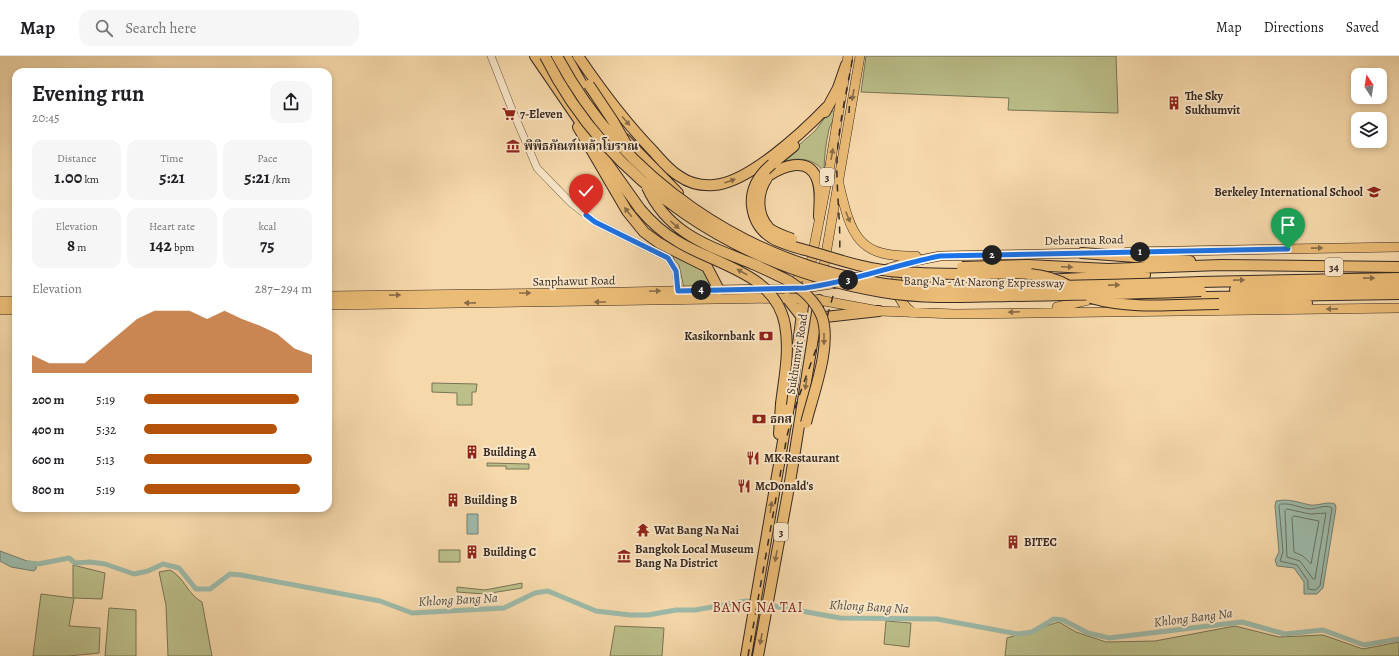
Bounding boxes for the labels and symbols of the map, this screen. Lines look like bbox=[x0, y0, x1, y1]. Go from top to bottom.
north arrow bbox=[1351, 68, 1387, 104]
place label: The Sky Sukhumvit bbox=[1185, 88, 1240, 118]
one-way arrow bbox=[850, 89, 856, 101]
building icon: The Sky Sukhumvit bbox=[1166, 95, 1182, 111]
supermarket icon: 7-Eleven bbox=[501, 106, 517, 122]
place label: 7-Eleven bbox=[520, 106, 563, 122]
one-way arrow bbox=[622, 116, 631, 127]
place label: พิพิธภัณฑ์เหล้าโบราณ bbox=[524, 137, 638, 154]
museum icon: พิพิธภัณฑ์เหล้าโบราณ bbox=[505, 138, 521, 154]
one-way arrow bbox=[829, 148, 835, 160]
road number: 3 bbox=[820, 168, 834, 186]
pin bbox=[569, 174, 603, 215]
one-way arrow bbox=[725, 177, 737, 183]
place label: Berkeley International School bbox=[1214, 184, 1364, 200]
school or university icon: Berkeley International School bbox=[1366, 184, 1382, 200]
one-way arrow bbox=[624, 207, 633, 218]
pin bbox=[1271, 208, 1305, 249]
one-way arrow bbox=[845, 211, 851, 222]
one-way arrow bbox=[670, 220, 680, 229]
street label: Debaratna Road bbox=[1044, 231, 1124, 249]
pin: 1 bbox=[1130, 242, 1150, 262]
pin: 2 bbox=[982, 245, 1002, 265]
one-way arrow bbox=[1311, 245, 1323, 252]
road number: 34 bbox=[1325, 258, 1343, 276]
one-way arrow bbox=[1061, 264, 1074, 270]
one-way arrow bbox=[736, 269, 747, 276]
pin: 3 bbox=[838, 270, 858, 290]
street label: Sanphawut Road bbox=[533, 272, 616, 290]
street label: Bang Na - At Narong Expressway bbox=[903, 273, 1065, 291]
one-way arrow bbox=[1363, 275, 1376, 281]
one-way arrow bbox=[1233, 277, 1246, 283]
pin: 4 bbox=[691, 280, 711, 300]
one-way arrow bbox=[1108, 282, 1121, 288]
one-way arrow bbox=[649, 288, 662, 294]
one-way arrow bbox=[519, 290, 532, 296]
one-way arrow bbox=[389, 292, 402, 298]
one-way arrow bbox=[593, 299, 606, 305]
one-way arrow bbox=[463, 300, 476, 306]
one-way arrow bbox=[1325, 306, 1338, 312]
one-way arrow bbox=[1007, 309, 1020, 315]
street label: Sukhumvit Road bbox=[783, 312, 811, 396]
place label: Kasikornbank bbox=[684, 328, 756, 344]
bank icon: Kasikornbank bbox=[758, 328, 774, 344]
one-way arrow bbox=[821, 333, 827, 346]
one-way arrow bbox=[803, 378, 809, 390]
bank icon: ธกส bbox=[751, 411, 767, 427]
place label: ธกส bbox=[770, 411, 793, 427]
building icon: Building A bbox=[464, 444, 480, 460]
place label: Building A bbox=[483, 444, 537, 460]
restaurant icon: MK Restaurant bbox=[745, 450, 761, 466]
place label: MK Restaurant bbox=[764, 450, 840, 466]
restaurant icon: McDonald's bbox=[736, 478, 752, 494]
place label: McDonald's bbox=[755, 478, 813, 494]
building icon: Building B bbox=[445, 492, 461, 508]
place label: Building B bbox=[464, 492, 518, 508]
one-way arrow bbox=[769, 501, 775, 513]
temple icon: Wat Bang Na Nai bbox=[635, 522, 651, 538]
place label: Wat Bang Na Nai bbox=[653, 522, 740, 538]
road number: 3 bbox=[774, 523, 788, 541]
building icon: BITEC bbox=[1005, 534, 1021, 550]
place label: BITEC bbox=[1024, 534, 1057, 550]
place label: Bangkok Local Museum Bang Na District bbox=[635, 541, 754, 571]
building icon: Building C bbox=[464, 544, 480, 560]
place label: Building C bbox=[483, 544, 536, 560]
museum icon: Bangkok Local Museum Bang Na District bbox=[616, 548, 632, 564]
one-way arrow bbox=[773, 549, 779, 562]
water label: Khlong Bang Na bbox=[418, 589, 498, 610]
water label: Khlong Bang Na bbox=[829, 596, 909, 617]
district label: BANG NA TAI bbox=[712, 598, 804, 617]
water label: Khlong Bang Na bbox=[1153, 604, 1234, 631]
one-way arrow bbox=[758, 632, 764, 645]

